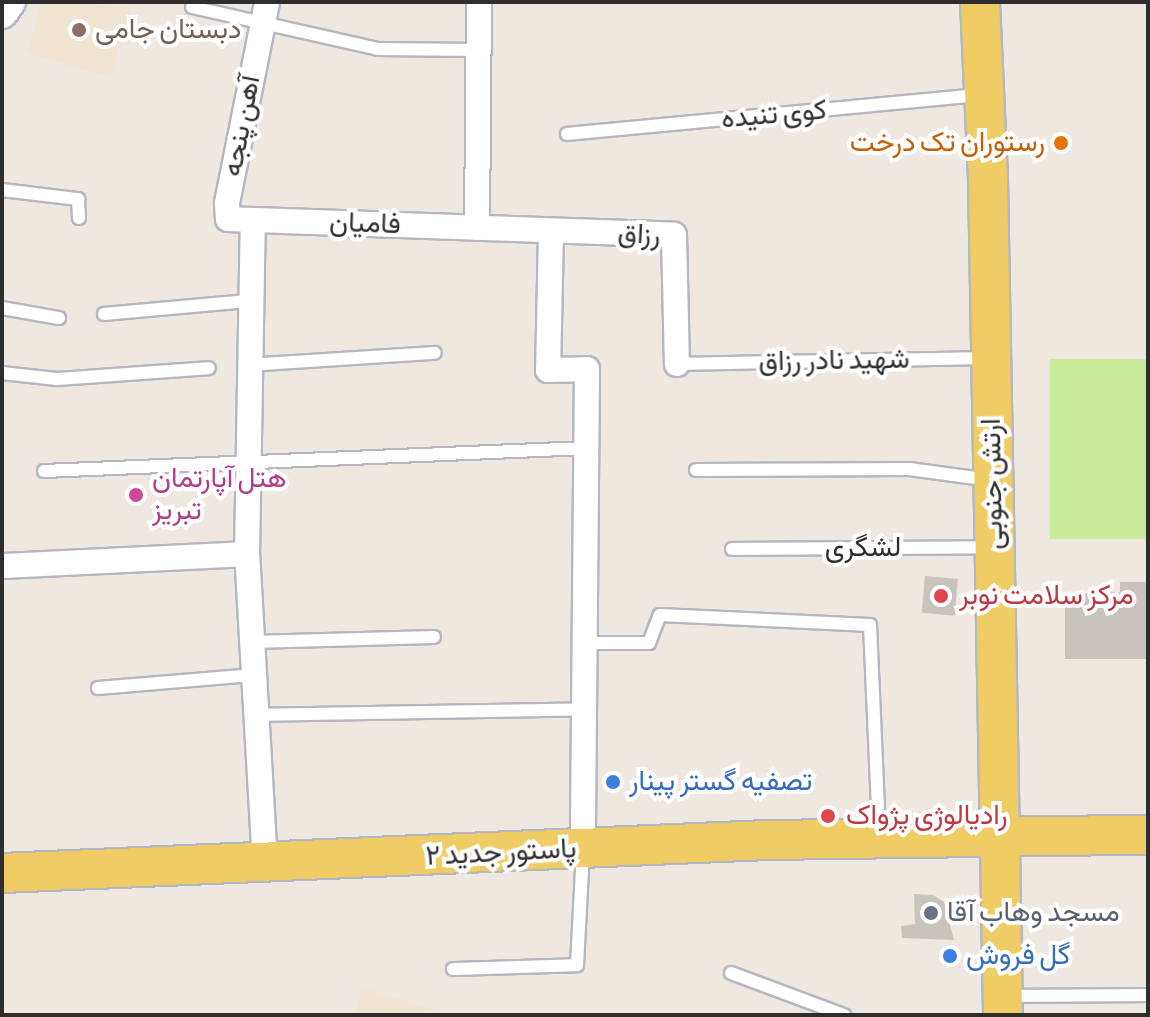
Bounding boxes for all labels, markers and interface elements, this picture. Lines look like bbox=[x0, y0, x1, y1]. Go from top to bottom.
place label: دبستان جامی bbox=[95, 13, 241, 47]
marker: دبستان جامی bbox=[70, 21, 88, 39]
street label: آهن پنجه bbox=[216, 73, 268, 179]
street label: کوی تنیده bbox=[720, 94, 828, 136]
place label: رستوران تک درخت bbox=[850, 126, 1045, 160]
marker: رستوران تک درخت bbox=[1052, 134, 1070, 152]
street label: فامیان bbox=[329, 206, 401, 242]
street label: رزاق bbox=[617, 217, 661, 253]
street label: شهید نادر رزاق bbox=[758, 343, 910, 379]
street label: ارتش جنوبی bbox=[975, 418, 1011, 550]
place label: هتل آپارتمان تبریز bbox=[152, 462, 287, 528]
marker: هتل آپارتمان تبریز bbox=[127, 486, 145, 504]
street label: لشگری bbox=[825, 531, 901, 565]
place label: مرکز سلامت نوبر bbox=[959, 579, 1134, 613]
marker: مرکز سلامت نوبر bbox=[930, 585, 952, 607]
place label: تصفیه گستر پینار bbox=[629, 765, 812, 799]
marker: تصفیه گستر پینار bbox=[604, 773, 622, 791]
place label: رادیالوژی پژواک bbox=[846, 799, 1007, 833]
marker: رادیالوژی پژواک bbox=[817, 805, 839, 827]
street label: پاستور جدید ۲ bbox=[425, 832, 577, 874]
place label: مسجد وهاب آقا bbox=[947, 896, 1120, 930]
marker: مسجد وهاب آقا bbox=[922, 904, 940, 922]
place label: گل فروش bbox=[966, 939, 1070, 973]
marker: گل فروش bbox=[941, 947, 959, 965]

